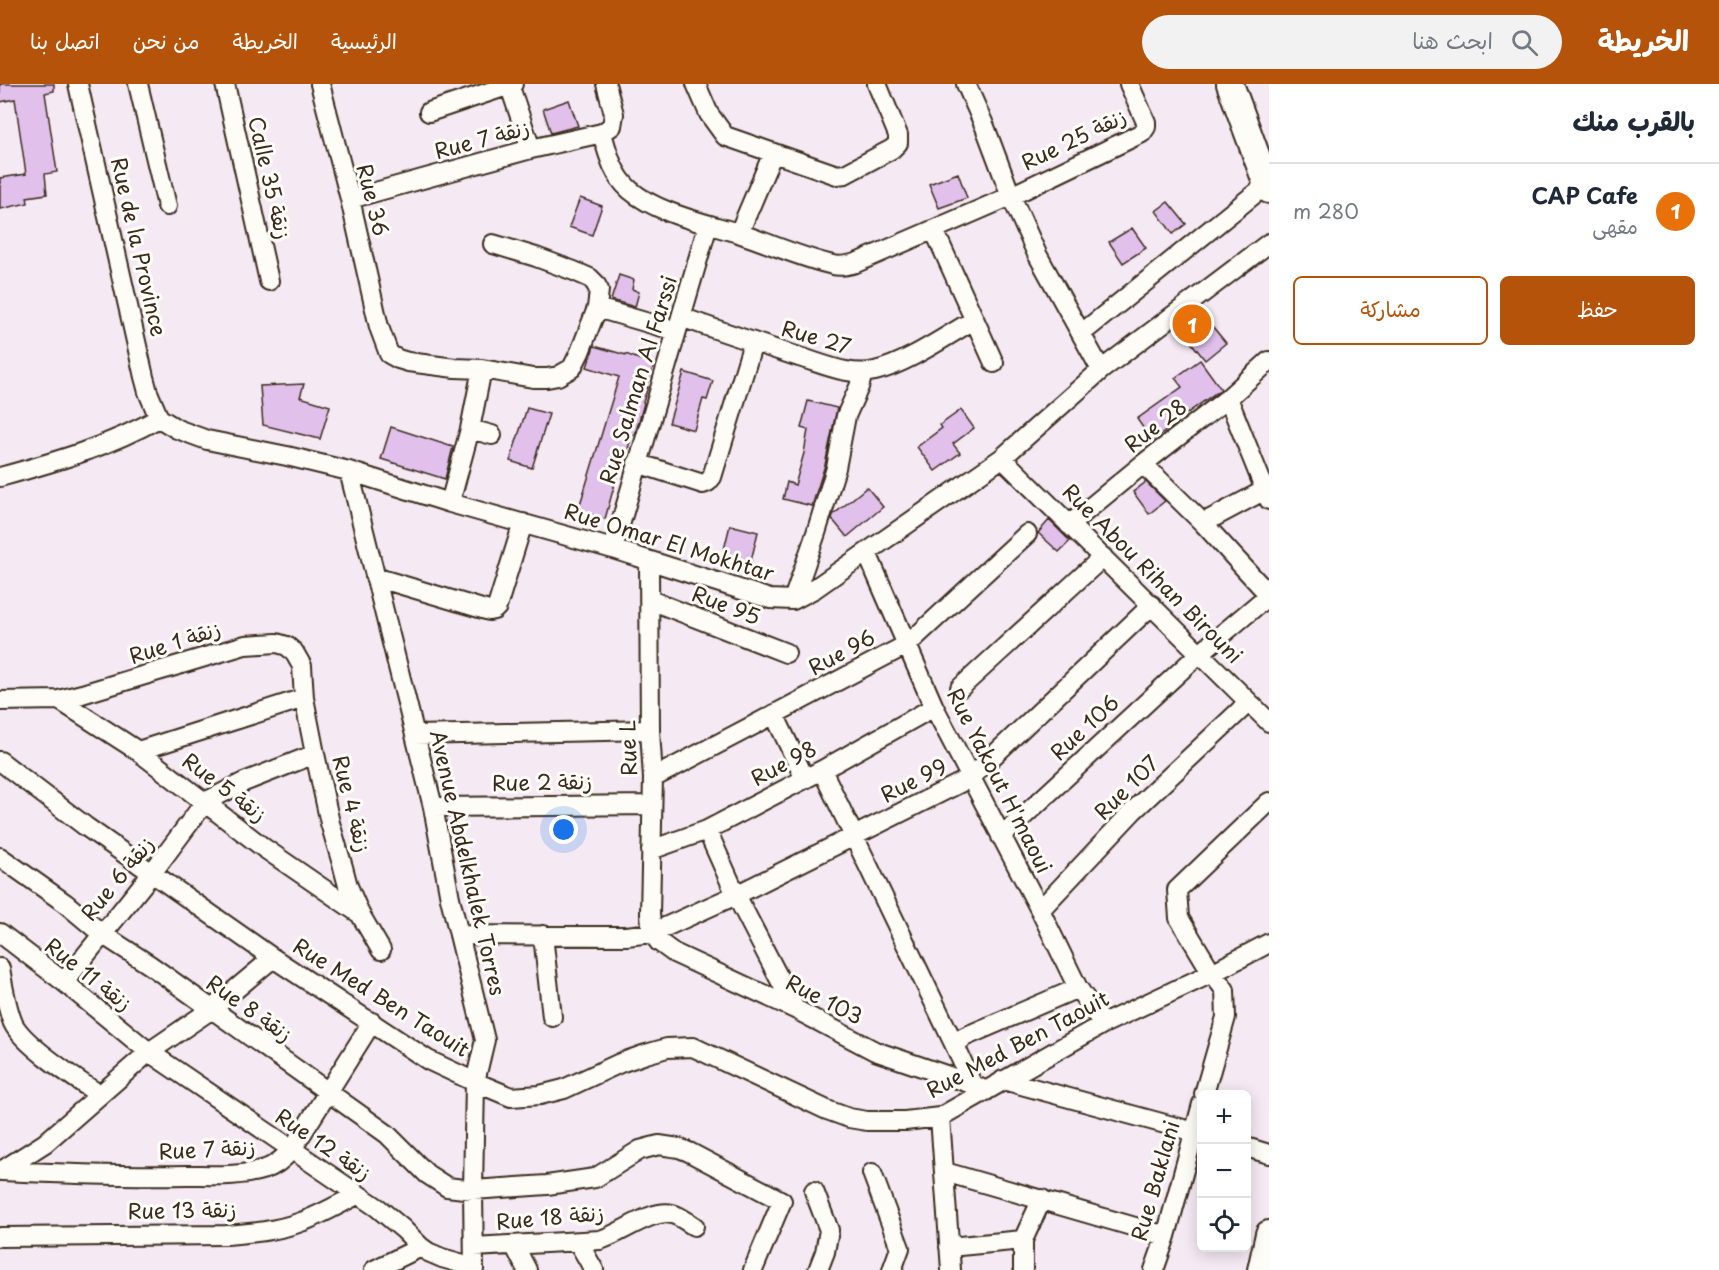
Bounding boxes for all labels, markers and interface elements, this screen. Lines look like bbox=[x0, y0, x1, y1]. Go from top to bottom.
search box bbox=[1142, 15, 1562, 69]
text: الخريطة bbox=[1598, 18, 1689, 61]
text: ابحث هنا bbox=[1412, 23, 1493, 56]
text: اتصل بنا bbox=[30, 24, 100, 56]
text: من نحن bbox=[133, 24, 199, 56]
text: الخريطة bbox=[232, 24, 298, 56]
text: الرئيسية bbox=[331, 24, 397, 56]
icon: search bbox=[1508, 26, 1541, 59]
street label: Rue 25 زنقة bbox=[1015, 99, 1131, 177]
text: بالقرب منك bbox=[1573, 101, 1695, 140]
street label: Rue 7 زنقة bbox=[431, 110, 532, 166]
street label: Calle 35 زنقة bbox=[241, 113, 301, 242]
street label: Rue de la Province bbox=[104, 154, 176, 339]
street label: Rue 36 bbox=[350, 160, 398, 239]
text: CAP Cafe bbox=[1531, 178, 1638, 211]
text: 280 m bbox=[1293, 196, 1359, 226]
text: 1 bbox=[1671, 196, 1680, 226]
text: مقهى bbox=[1592, 211, 1638, 241]
street label: Rue Salman Al Farssi bbox=[590, 271, 684, 488]
button: مشاركة bbox=[1293, 276, 1488, 345]
button: حفظ bbox=[1500, 276, 1695, 345]
pin: 1 bbox=[1172, 302, 1212, 346]
street label: Rue 27 bbox=[778, 311, 855, 361]
street label: Rue 28 bbox=[1117, 390, 1193, 459]
street label: Rue Abou Rihan Birouni bbox=[1056, 475, 1251, 670]
street label: Rue Omar El Mokhtar bbox=[561, 494, 779, 588]
street label: Rue 95 bbox=[688, 576, 766, 632]
street label: Rue 1 زنقة bbox=[125, 611, 224, 671]
street label: Rue 96 bbox=[802, 620, 880, 682]
street label: Rue Yakout H'maoui bbox=[940, 682, 1061, 878]
street label: Rue 106 bbox=[1042, 686, 1125, 767]
street label: Rue L bbox=[610, 719, 644, 777]
street label: Avenue Abdelkhalek Torres bbox=[423, 727, 515, 998]
street label: Rue 98 bbox=[745, 732, 822, 793]
street label: Rue 5 زنقة bbox=[176, 744, 274, 829]
street label: Rue 107 bbox=[1086, 747, 1165, 826]
street label: Rue 99 bbox=[874, 749, 952, 809]
street label: Rue 4 زنقة bbox=[325, 752, 380, 855]
street label: Rue 2 زنقة bbox=[491, 764, 592, 798]
your location bbox=[549, 815, 578, 844]
street label: Rue 6 زنقة bbox=[72, 829, 160, 927]
street label: Rue 11 زنقة bbox=[39, 929, 140, 1018]
street label: Rue Med Ben Taouit bbox=[288, 929, 477, 1064]
street label: Rue 103 bbox=[781, 965, 869, 1031]
street label: Rue 8 زنقة bbox=[201, 966, 300, 1049]
street label: Rue Med Ben Taouit bbox=[920, 981, 1114, 1105]
map controls bbox=[1197, 1090, 1251, 1252]
button: + bbox=[1197, 1090, 1251, 1144]
street label: Rue 12 زنقة bbox=[270, 1099, 379, 1187]
street label: Rue Baklani bbox=[1122, 1116, 1187, 1244]
street label: Rue 7 زنقة bbox=[158, 1129, 256, 1167]
button: − bbox=[1197, 1144, 1251, 1198]
street label: Rue 13 زنقة bbox=[127, 1192, 237, 1226]
street label: Rue 18 زنقة bbox=[495, 1195, 605, 1237]
button: locate bbox=[1197, 1198, 1251, 1252]

